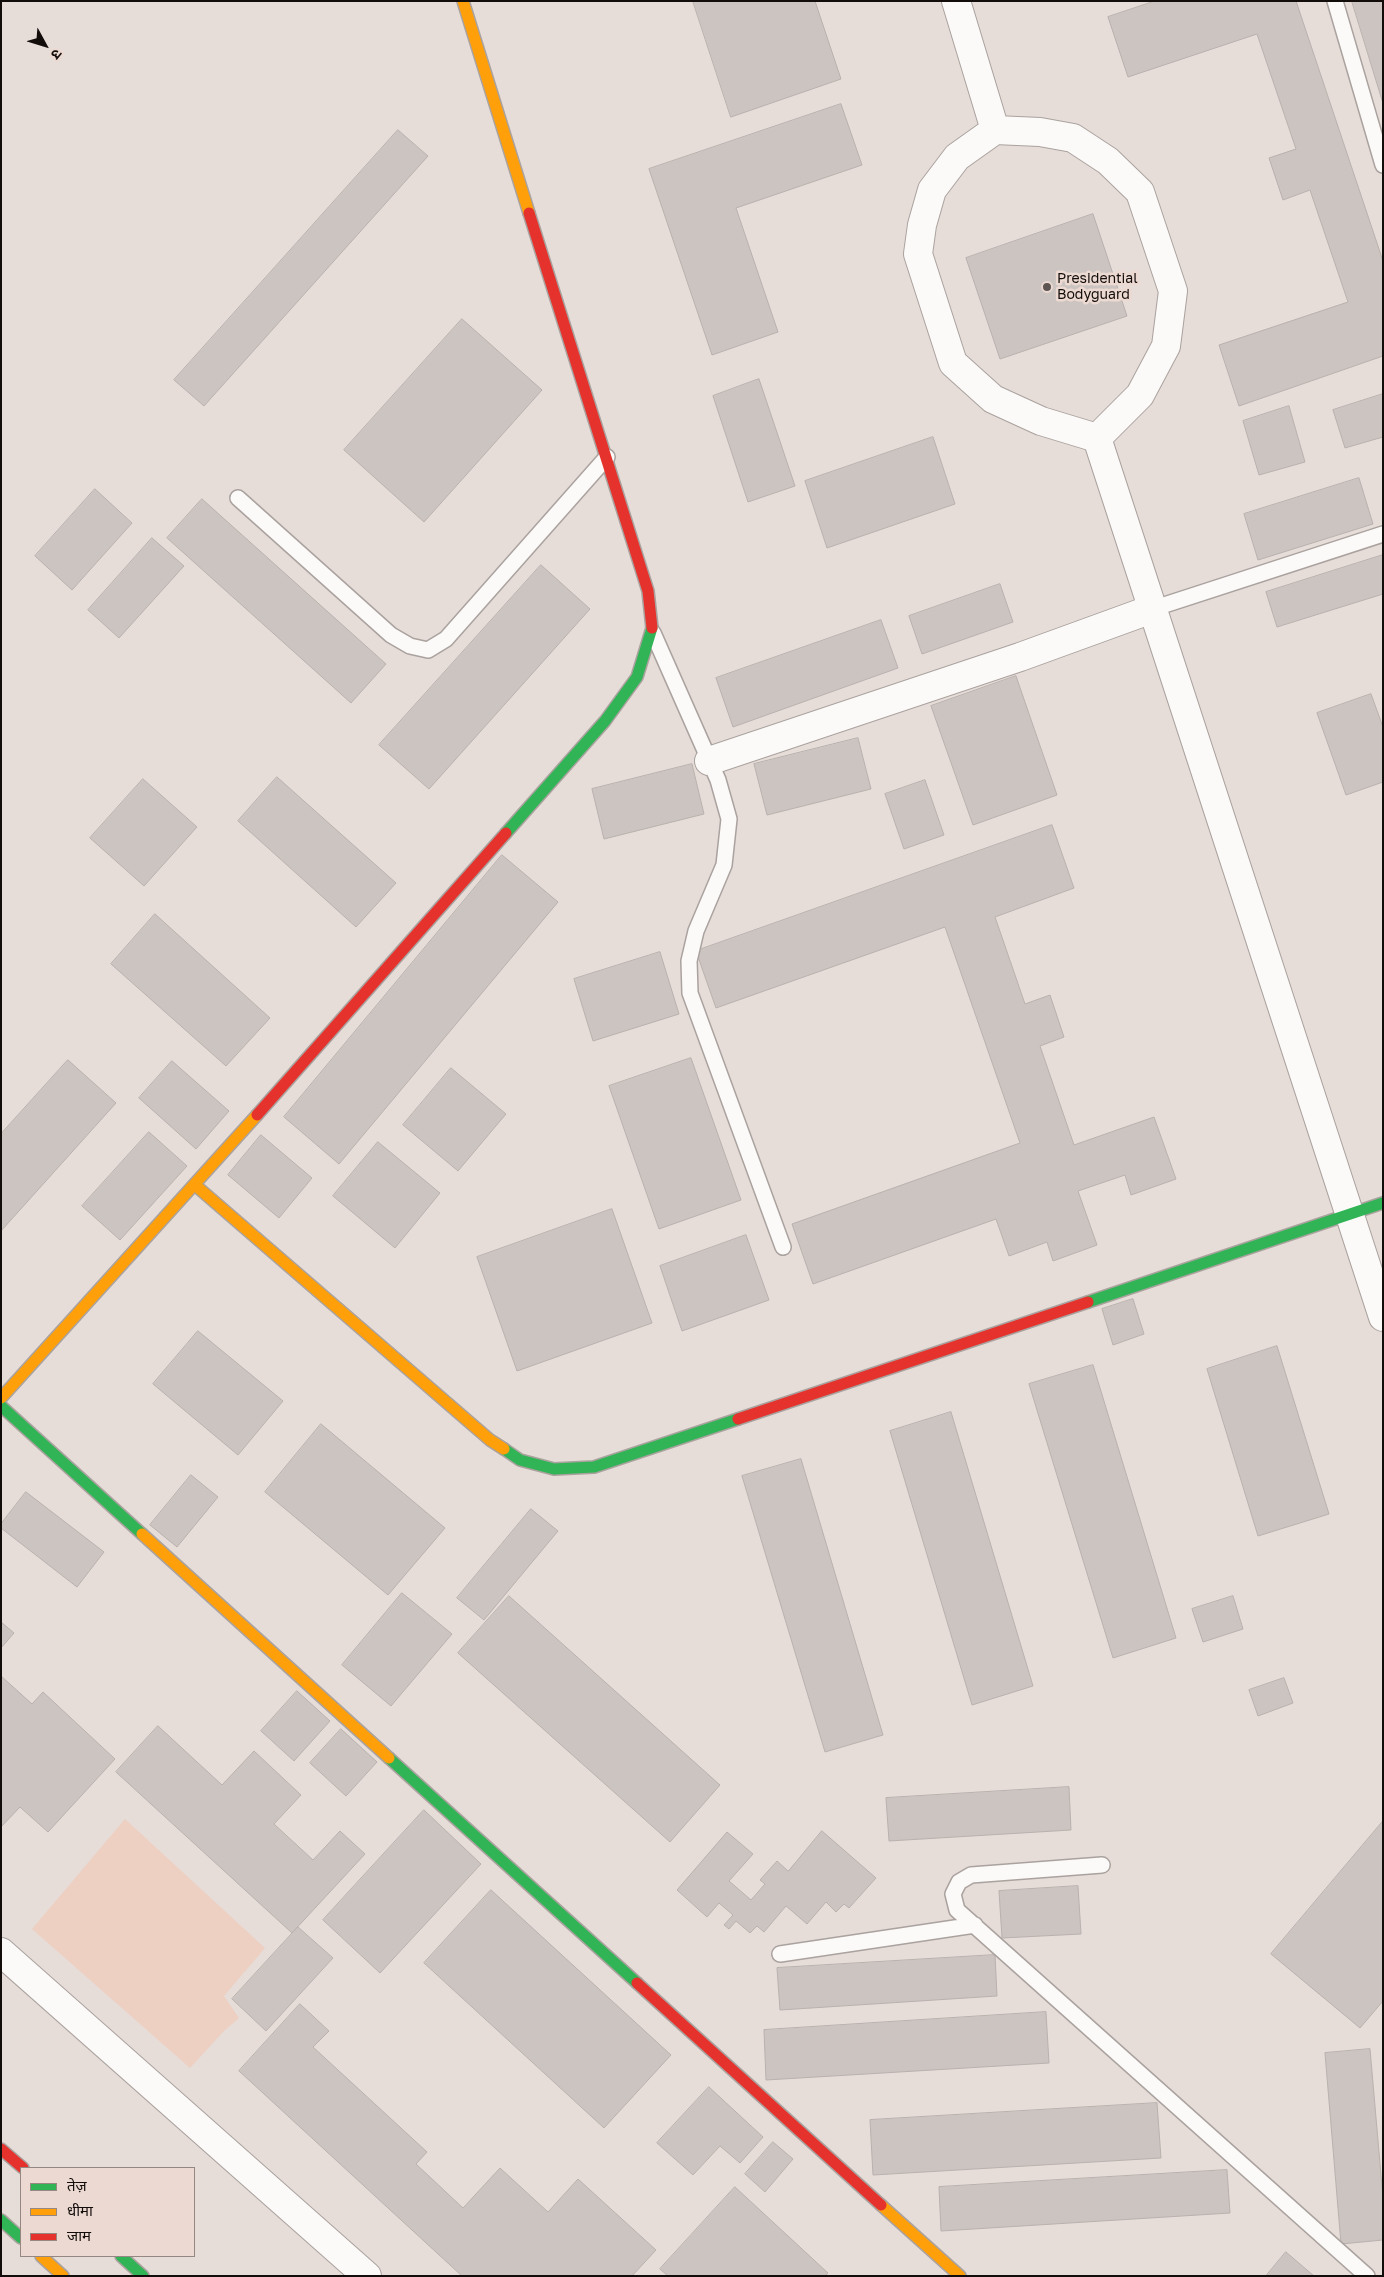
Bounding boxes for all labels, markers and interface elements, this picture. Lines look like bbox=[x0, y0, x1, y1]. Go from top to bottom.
north arrow bbox=[20, 20, 70, 70]
text: उ bbox=[48, 46, 66, 63]
place label: Presidential Bodyguard bbox=[1057, 271, 1138, 304]
marker: Presidential Bodyguard bbox=[1041, 281, 1053, 293]
legend bbox=[20, 2167, 195, 2257]
text: तेज़ bbox=[67, 2176, 87, 2194]
text: धीमा bbox=[67, 2201, 93, 2219]
text: जाम bbox=[67, 2226, 91, 2244]

